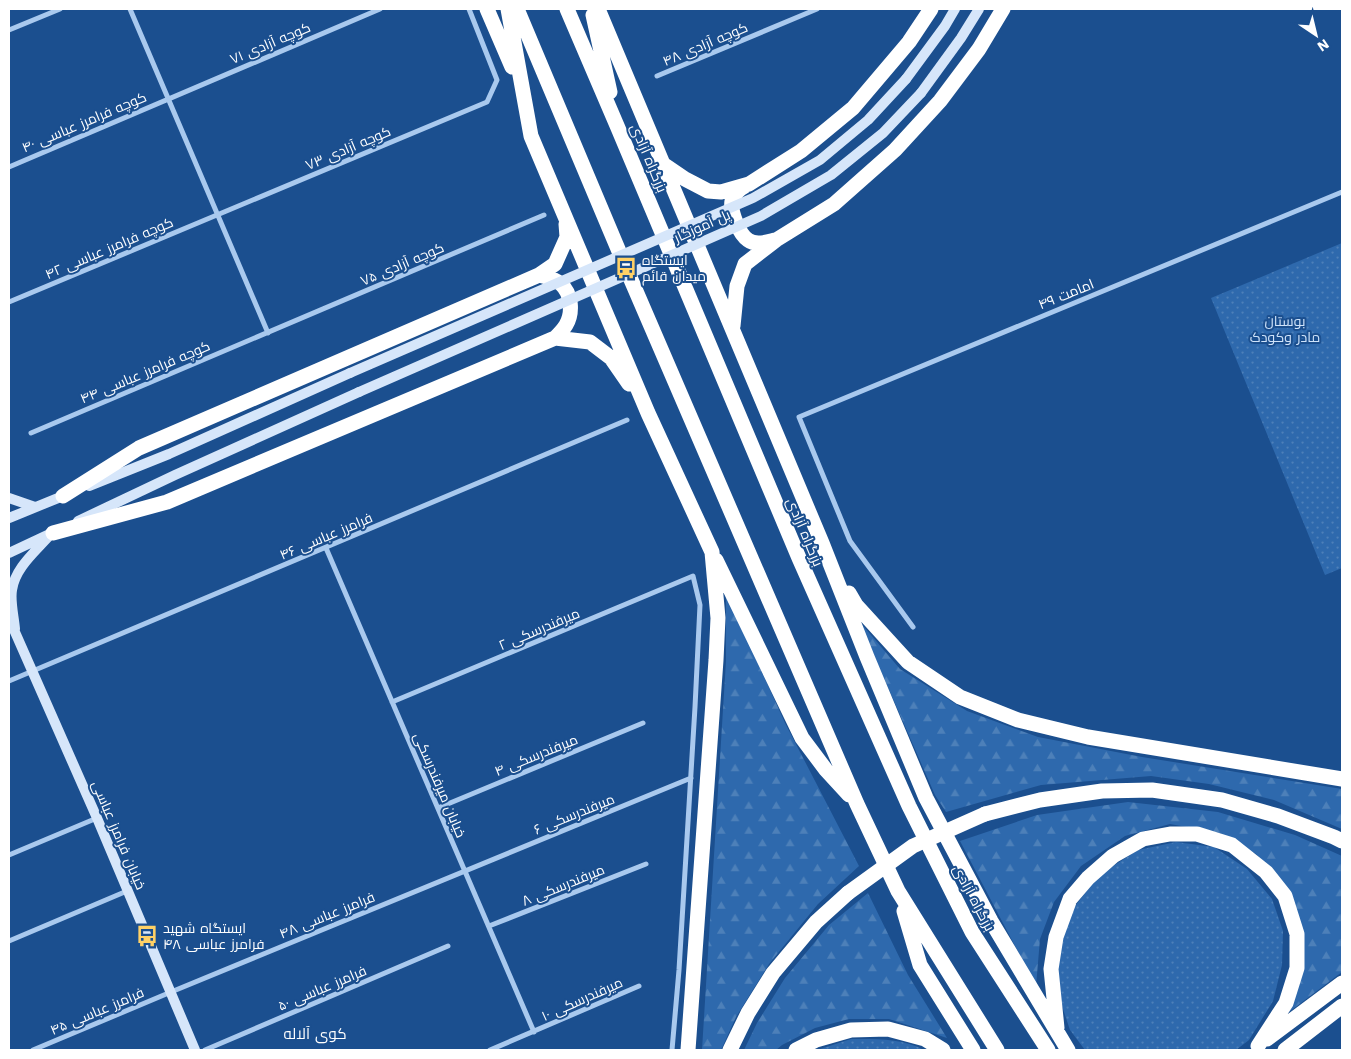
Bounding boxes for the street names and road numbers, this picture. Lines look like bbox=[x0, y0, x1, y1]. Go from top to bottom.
street label: کوچه آزادی ۷۱ bbox=[227, 19, 313, 69]
street label: کوچه آزادی ۴۸ bbox=[660, 19, 751, 71]
street label: کوچه فرامرز عباسی ۴۰ bbox=[19, 89, 149, 157]
street label: بزرگراه آزادی bbox=[627, 121, 671, 195]
street label: کوچه آزادی ۷۳ bbox=[303, 123, 394, 175]
street label: پل آموزگار bbox=[670, 206, 734, 248]
street label: کوچه فرامرز عباسی ۴۲ bbox=[43, 214, 176, 284]
street label: کوچه آزادی ۷۵ bbox=[358, 239, 447, 291]
street label: امامت ۴۹ bbox=[1036, 276, 1096, 312]
street label: کوچه فرامرز عباسی ۴۴ bbox=[78, 337, 213, 408]
street label: بزرگراه آزادی bbox=[783, 495, 827, 569]
street label: فرامرز عباسی ۴۶ bbox=[277, 509, 375, 563]
street label: میرفندرسکی ۲ bbox=[496, 605, 582, 653]
street label: خیابان میرفندرسکی bbox=[411, 730, 469, 840]
street label: میرفندرسکی ۴ bbox=[492, 731, 580, 779]
street label: خیابان فرامرز عباسی bbox=[89, 778, 149, 892]
street label: میرفندرسکی ۶ bbox=[531, 791, 617, 837]
street label: میرفندرسکی ۸ bbox=[519, 861, 607, 909]
street label: بزرگراه آزادی bbox=[950, 862, 998, 934]
street label: فرامرز عباسی ۴۸ bbox=[277, 889, 377, 941]
street label: فرامرز عباسی ۵۰ bbox=[275, 962, 369, 1014]
street label: میرفندرسکی ۱۰ bbox=[539, 974, 625, 1024]
street label: فرامرز عباسی ۴۵ bbox=[48, 984, 146, 1038]

